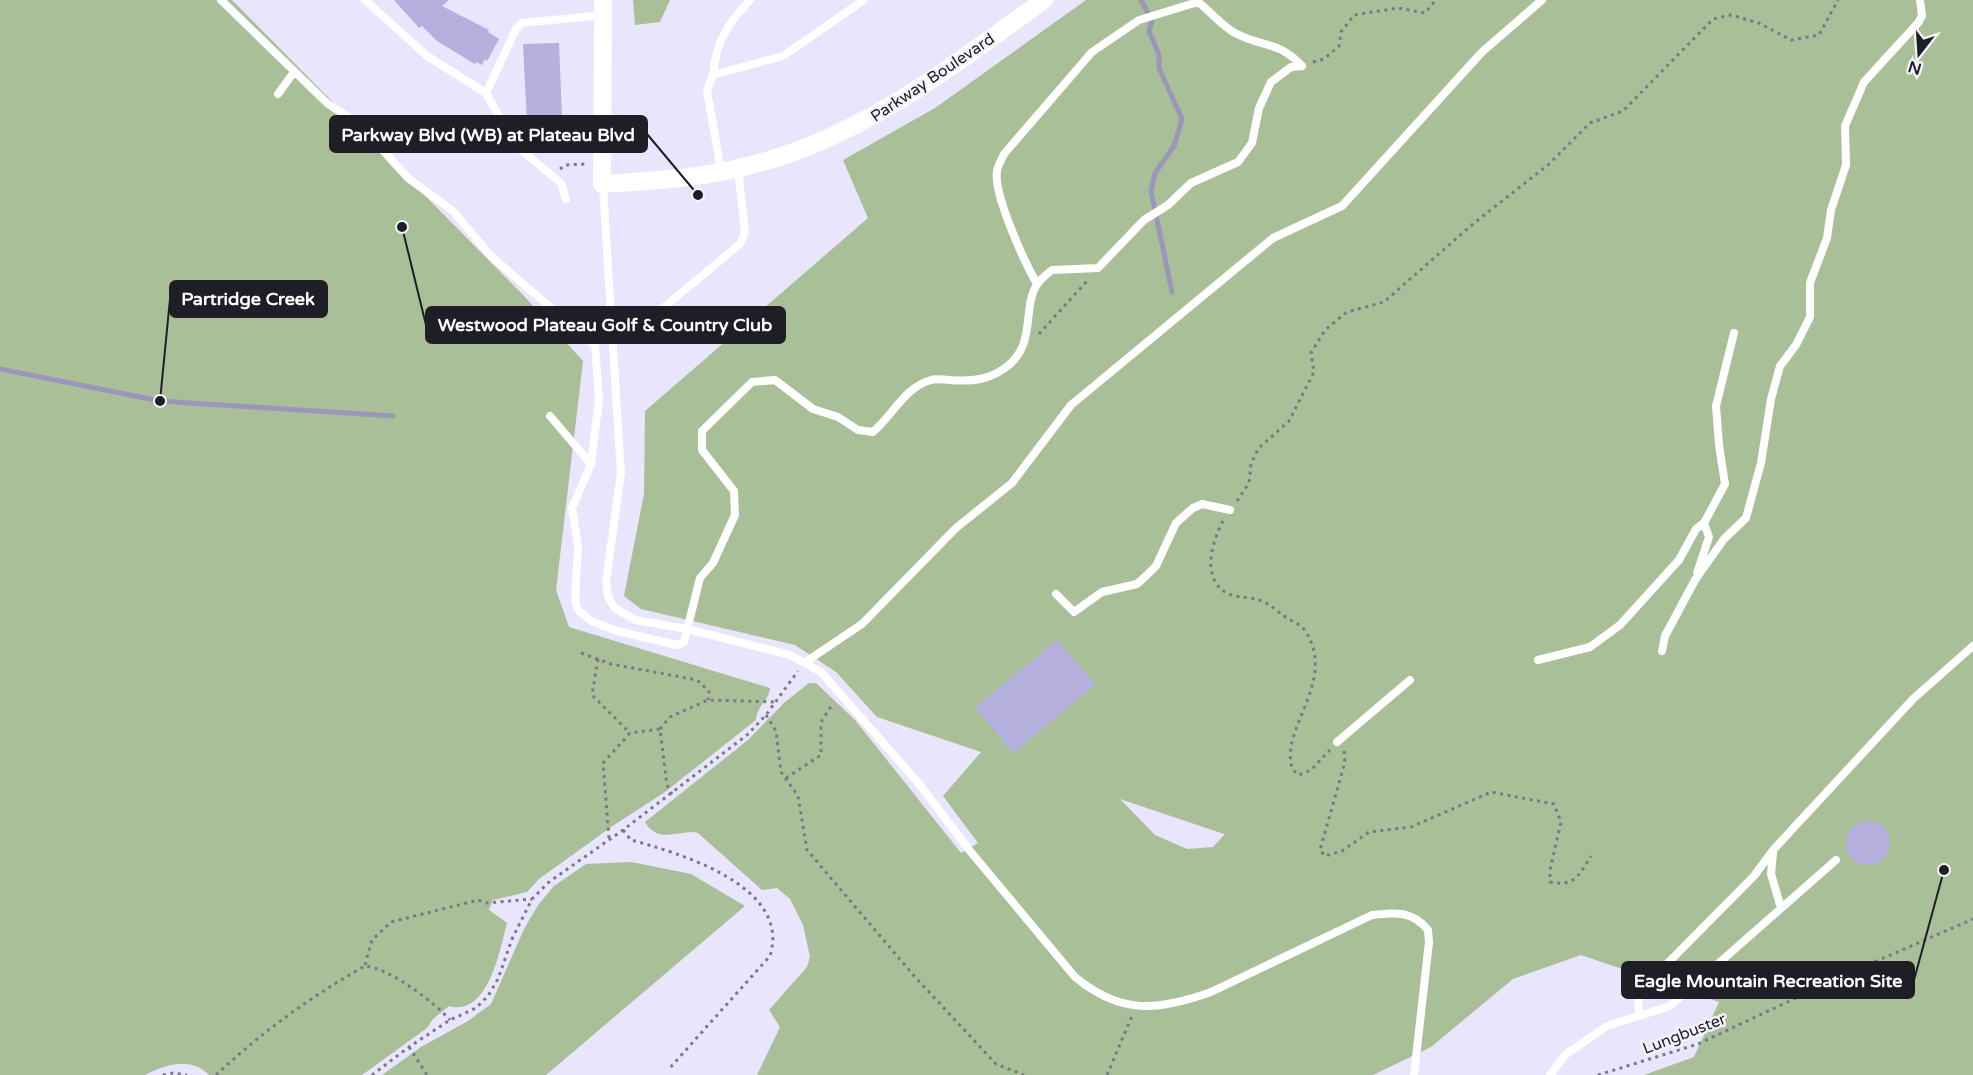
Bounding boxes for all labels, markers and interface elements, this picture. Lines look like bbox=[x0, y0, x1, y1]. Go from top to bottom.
north arrow bbox=[1889, 24, 1949, 84]
street label: Parkway Boulevard bbox=[867, 29, 998, 127]
text: N bbox=[1906, 56, 1924, 79]
callout: Parkway Blvd (WB) at Plateau Blvd bbox=[330, 116, 647, 152]
text: Parkway Blvd (WB) at Plateau Blvd bbox=[341, 124, 635, 146]
callout: Partridge Creek bbox=[170, 281, 327, 317]
text: Partridge Creek bbox=[181, 288, 315, 310]
callout: Westwood Plateau Golf & Country Club bbox=[426, 307, 785, 343]
text: Westwood Plateau Golf & Country Club bbox=[438, 314, 772, 336]
callout: Eagle Mountain Recreation Site bbox=[1622, 962, 1914, 998]
text: Eagle Mountain Recreation Site bbox=[1634, 970, 1902, 992]
street label: Lungbuster bbox=[1640, 1009, 1730, 1059]

